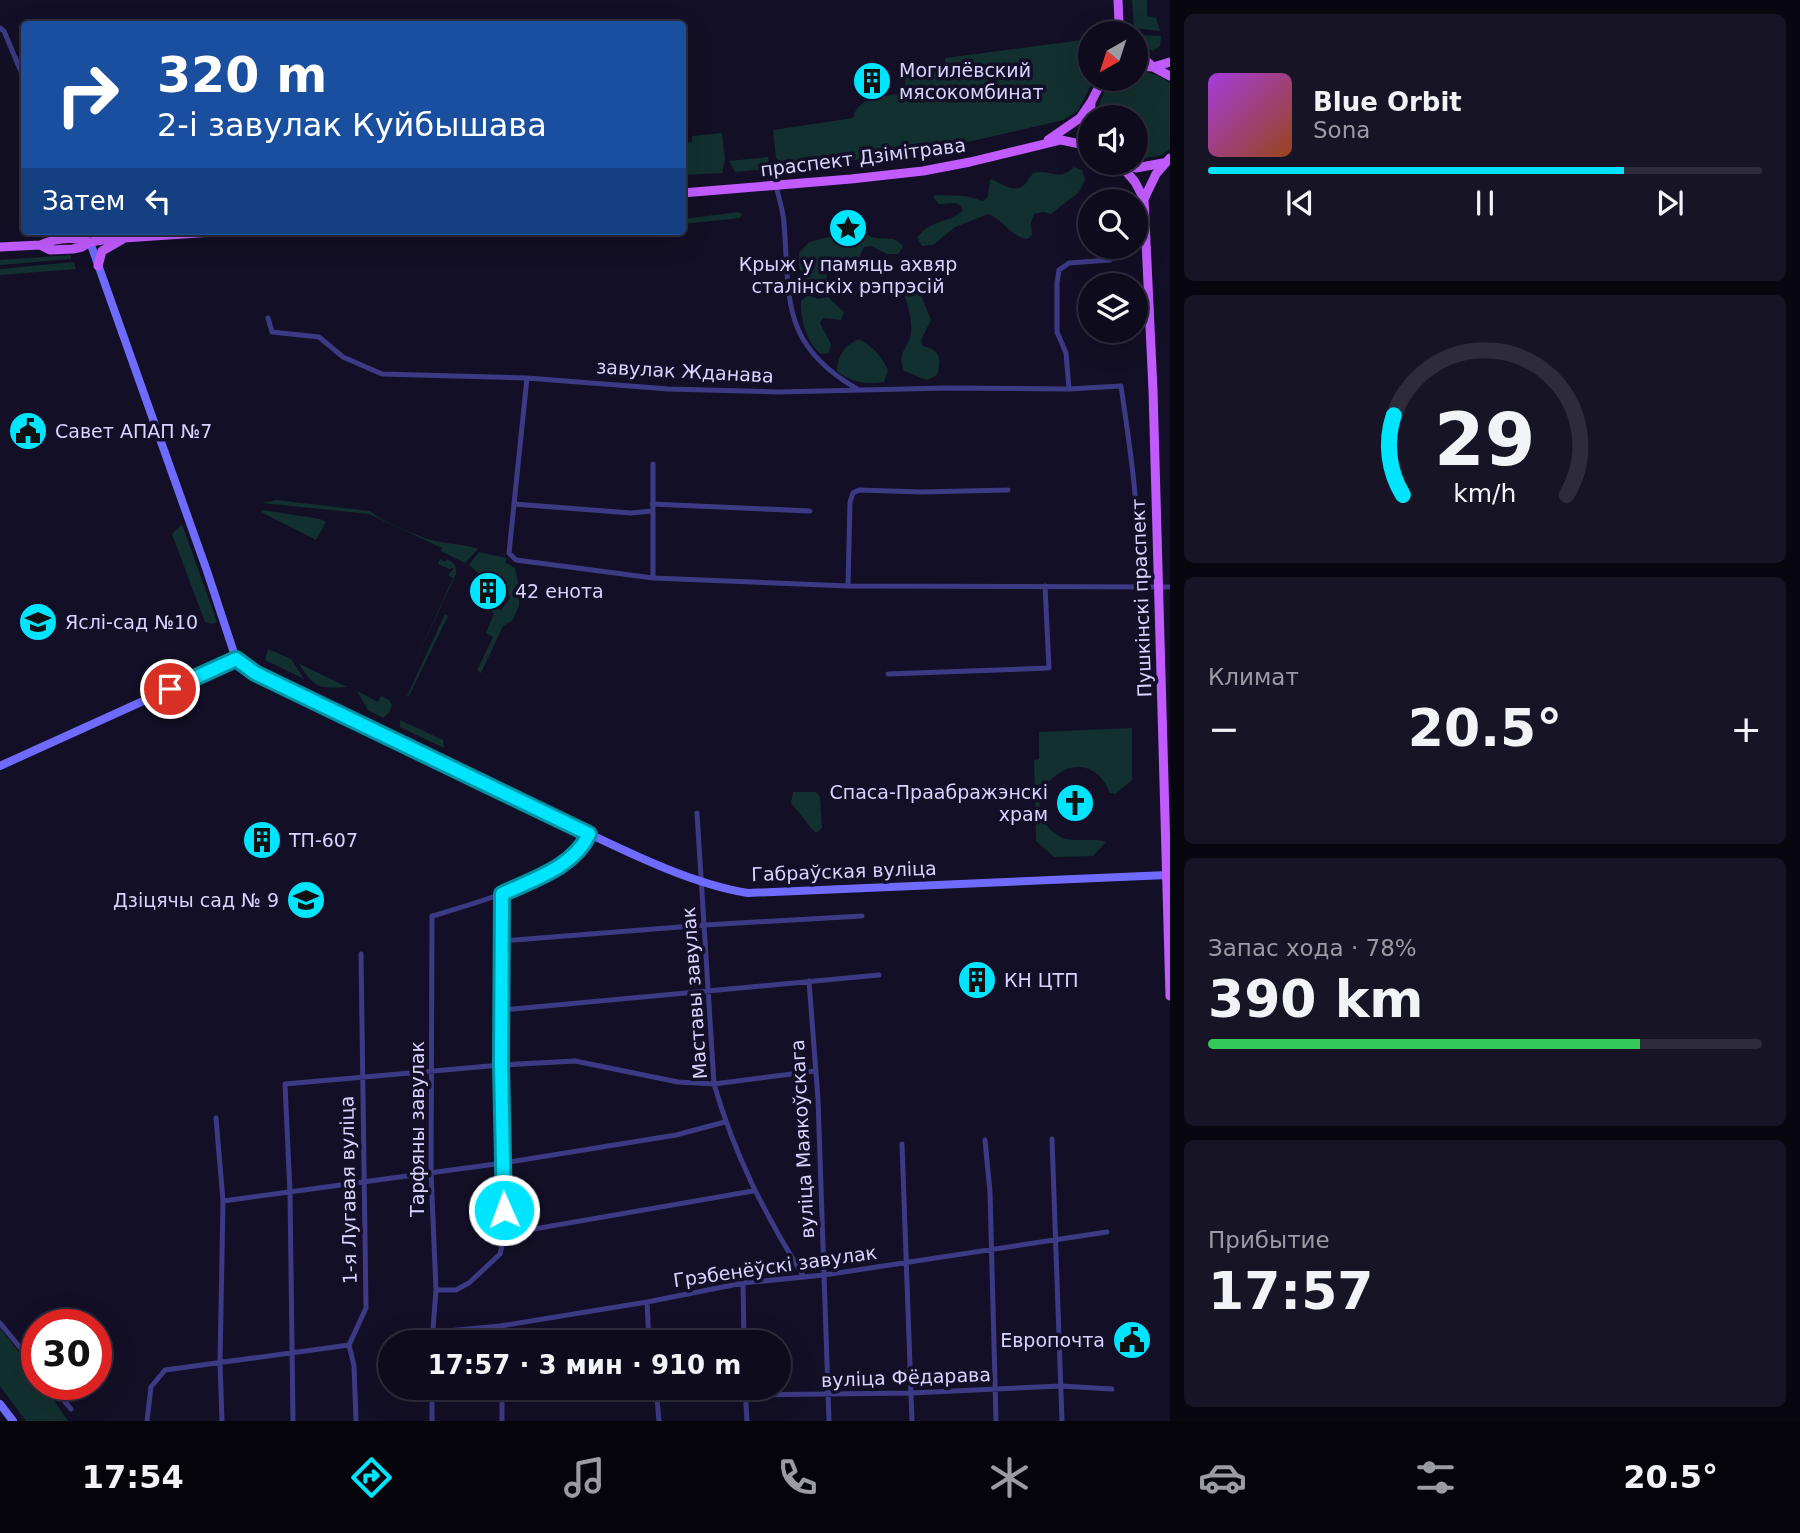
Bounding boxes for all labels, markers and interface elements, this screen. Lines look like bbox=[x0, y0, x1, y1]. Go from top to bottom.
north arrow bbox=[1078, 21, 1148, 91]
map controls bbox=[1078, 21, 1148, 343]
text: 320 m bbox=[157, 47, 327, 104]
icon: right bbox=[42, 49, 133, 140]
place label: Могилёвский мясокомбинат bbox=[899, 59, 1043, 103]
building icon: Могилёвский мясокомбинат bbox=[851, 60, 893, 102]
text: Blue Orbit bbox=[1313, 87, 1462, 117]
button: sound bbox=[1078, 105, 1148, 175]
text: 2-і завулак Куйбышава bbox=[157, 106, 547, 144]
text: Sona bbox=[1313, 117, 1370, 143]
street label: праспект Дзімітрава bbox=[759, 133, 967, 181]
icon: left bbox=[139, 182, 177, 220]
icon: previous bbox=[1281, 184, 1319, 222]
icon: pause bbox=[1466, 184, 1504, 222]
icon: next bbox=[1651, 184, 1689, 222]
text: Затем bbox=[42, 186, 125, 216]
button: search bbox=[1078, 189, 1148, 259]
place icon: Крыж у памяць ахвяр сталінскіх рэпрэсій bbox=[827, 207, 869, 249]
place label: Крыж у памяць ахвяр сталінскіх рэпрэсій bbox=[739, 253, 957, 297]
button: layers bbox=[1078, 273, 1148, 343]
street label: завулак Жданава bbox=[596, 355, 774, 387]
text: 29 bbox=[1434, 398, 1536, 483]
public building icon: Савет АПАП №7 bbox=[7, 410, 49, 452]
place label: Савет АПАП №7 bbox=[55, 420, 212, 442]
text: km/h bbox=[1453, 479, 1517, 508]
street label: Пушкінскі праспект bbox=[1127, 498, 1155, 698]
building icon: 42 енота bbox=[467, 570, 509, 612]
place label: 42 енота bbox=[515, 580, 604, 602]
school or university icon: Яслі-сад №10 bbox=[17, 601, 59, 643]
place label: Яслі-сад №10 bbox=[65, 611, 198, 633]
pin bbox=[140, 659, 200, 719]
text: Климат bbox=[1208, 664, 1299, 690]
icon: arrive bbox=[151, 670, 189, 708]
text: 20.5° bbox=[1408, 698, 1562, 758]
text: − bbox=[1208, 707, 1240, 751]
text: + bbox=[1730, 707, 1762, 751]
place label: Спаса-Праабражэнскі храм bbox=[830, 781, 1048, 825]
church icon: Спаса-Праабражэнскі храм bbox=[1054, 782, 1096, 824]
building icon: ТП-607 bbox=[241, 819, 283, 861]
place label: ТП-607 bbox=[288, 829, 358, 851]
street label: Габраўская вуліца bbox=[751, 857, 937, 885]
school or university icon: Дзіцячы сад № 9 bbox=[285, 879, 327, 921]
place label: Дзіцячы сад № 9 bbox=[113, 889, 279, 911]
street label: Маставы завулак bbox=[677, 906, 711, 1080]
text: Запас хода · 78% bbox=[1208, 935, 1417, 961]
building icon: КН ЦТП bbox=[956, 959, 998, 1001]
place label: КН ЦТП bbox=[1004, 969, 1078, 991]
text: 390 km bbox=[1208, 969, 1423, 1029]
street label: вуліца Маякоўскага bbox=[786, 1039, 818, 1239]
street label: Тарфяны завулак bbox=[406, 1041, 428, 1218]
street label: 1-я Лугавая вуліца bbox=[335, 1096, 361, 1284]
position arrow bbox=[467, 1173, 541, 1247]
text: Прибытие bbox=[1208, 1227, 1330, 1253]
street label: Грэбенёўскі завулак bbox=[672, 1241, 878, 1291]
text: 17:57 bbox=[1208, 1261, 1374, 1321]
speed limit sign: 30 bbox=[21, 1309, 112, 1400]
public building icon: Европочта bbox=[1111, 1319, 1153, 1361]
place label: Европочта bbox=[1000, 1329, 1105, 1351]
text: 17:57 · 3 мин · 910 m bbox=[428, 1350, 741, 1380]
street label: вуліца Фёдарава bbox=[821, 1363, 991, 1391]
icon: directions bbox=[347, 1453, 396, 1502]
icon: music bbox=[560, 1453, 609, 1502]
icon: phone bbox=[773, 1453, 822, 1502]
icon: climate bbox=[985, 1453, 1034, 1502]
icon: car bbox=[1198, 1453, 1247, 1502]
icon: filters bbox=[1411, 1453, 1460, 1502]
text: 17:54 bbox=[82, 1458, 184, 1496]
text: 20.5° bbox=[1623, 1458, 1718, 1496]

